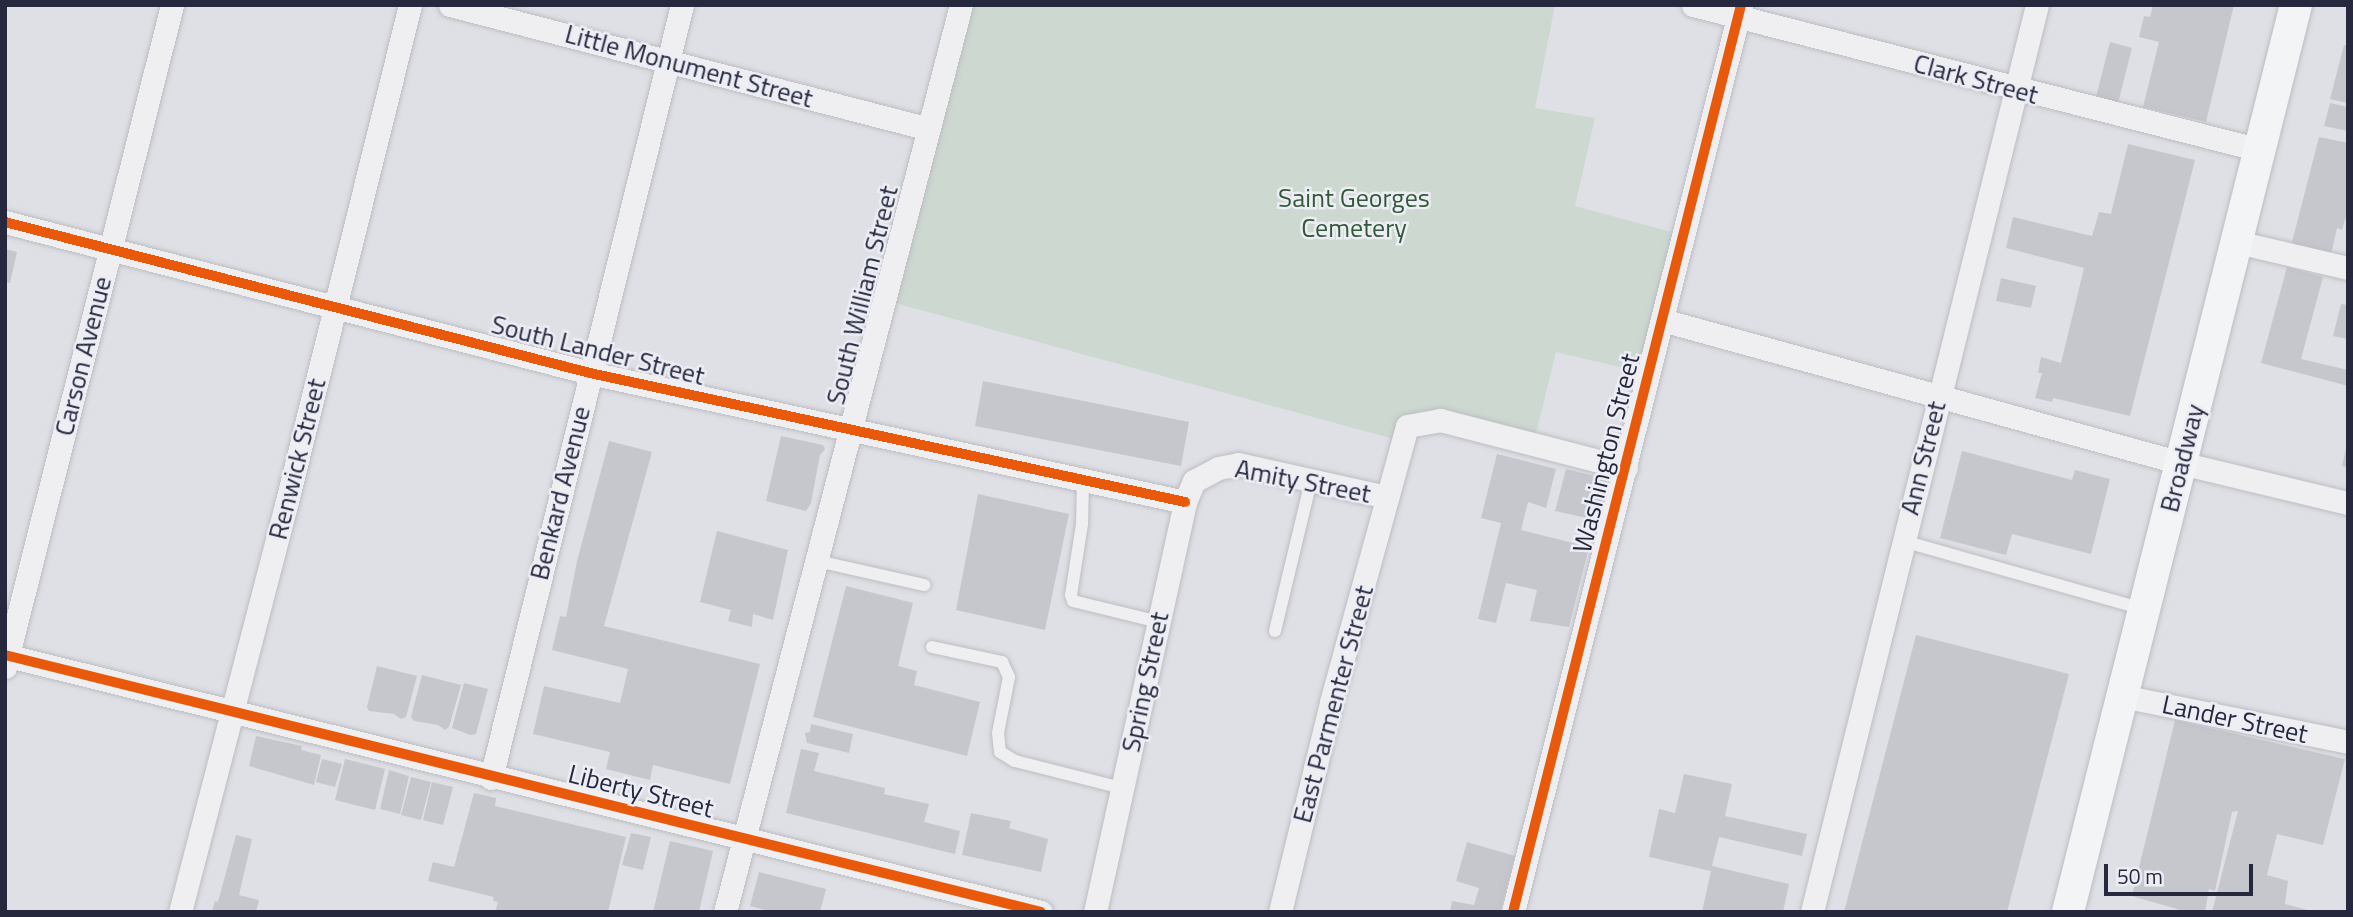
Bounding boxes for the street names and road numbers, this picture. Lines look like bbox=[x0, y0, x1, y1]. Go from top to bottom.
street label: Little Monument Street bbox=[562, 18, 816, 114]
street label: Clark Street bbox=[1910, 47, 2042, 111]
street label: South William Street bbox=[820, 182, 904, 408]
street label: Carson Avenue bbox=[48, 273, 118, 439]
street label: South Lander Street bbox=[488, 308, 708, 392]
street label: Washington Street bbox=[1566, 350, 1646, 556]
street label: Renwick Street bbox=[262, 375, 332, 543]
street label: Ann Street bbox=[1894, 398, 1952, 518]
street label: Broadway bbox=[2154, 401, 2210, 515]
street label: Benkard Avenue bbox=[523, 403, 597, 583]
street label: Amity Street bbox=[1233, 453, 1373, 509]
street label: East Parmenter Street bbox=[1286, 582, 1380, 826]
street label: Spring Street bbox=[1115, 609, 1175, 755]
street label: Lander Street bbox=[2159, 688, 2311, 750]
street label: Liberty Street bbox=[565, 758, 717, 824]

